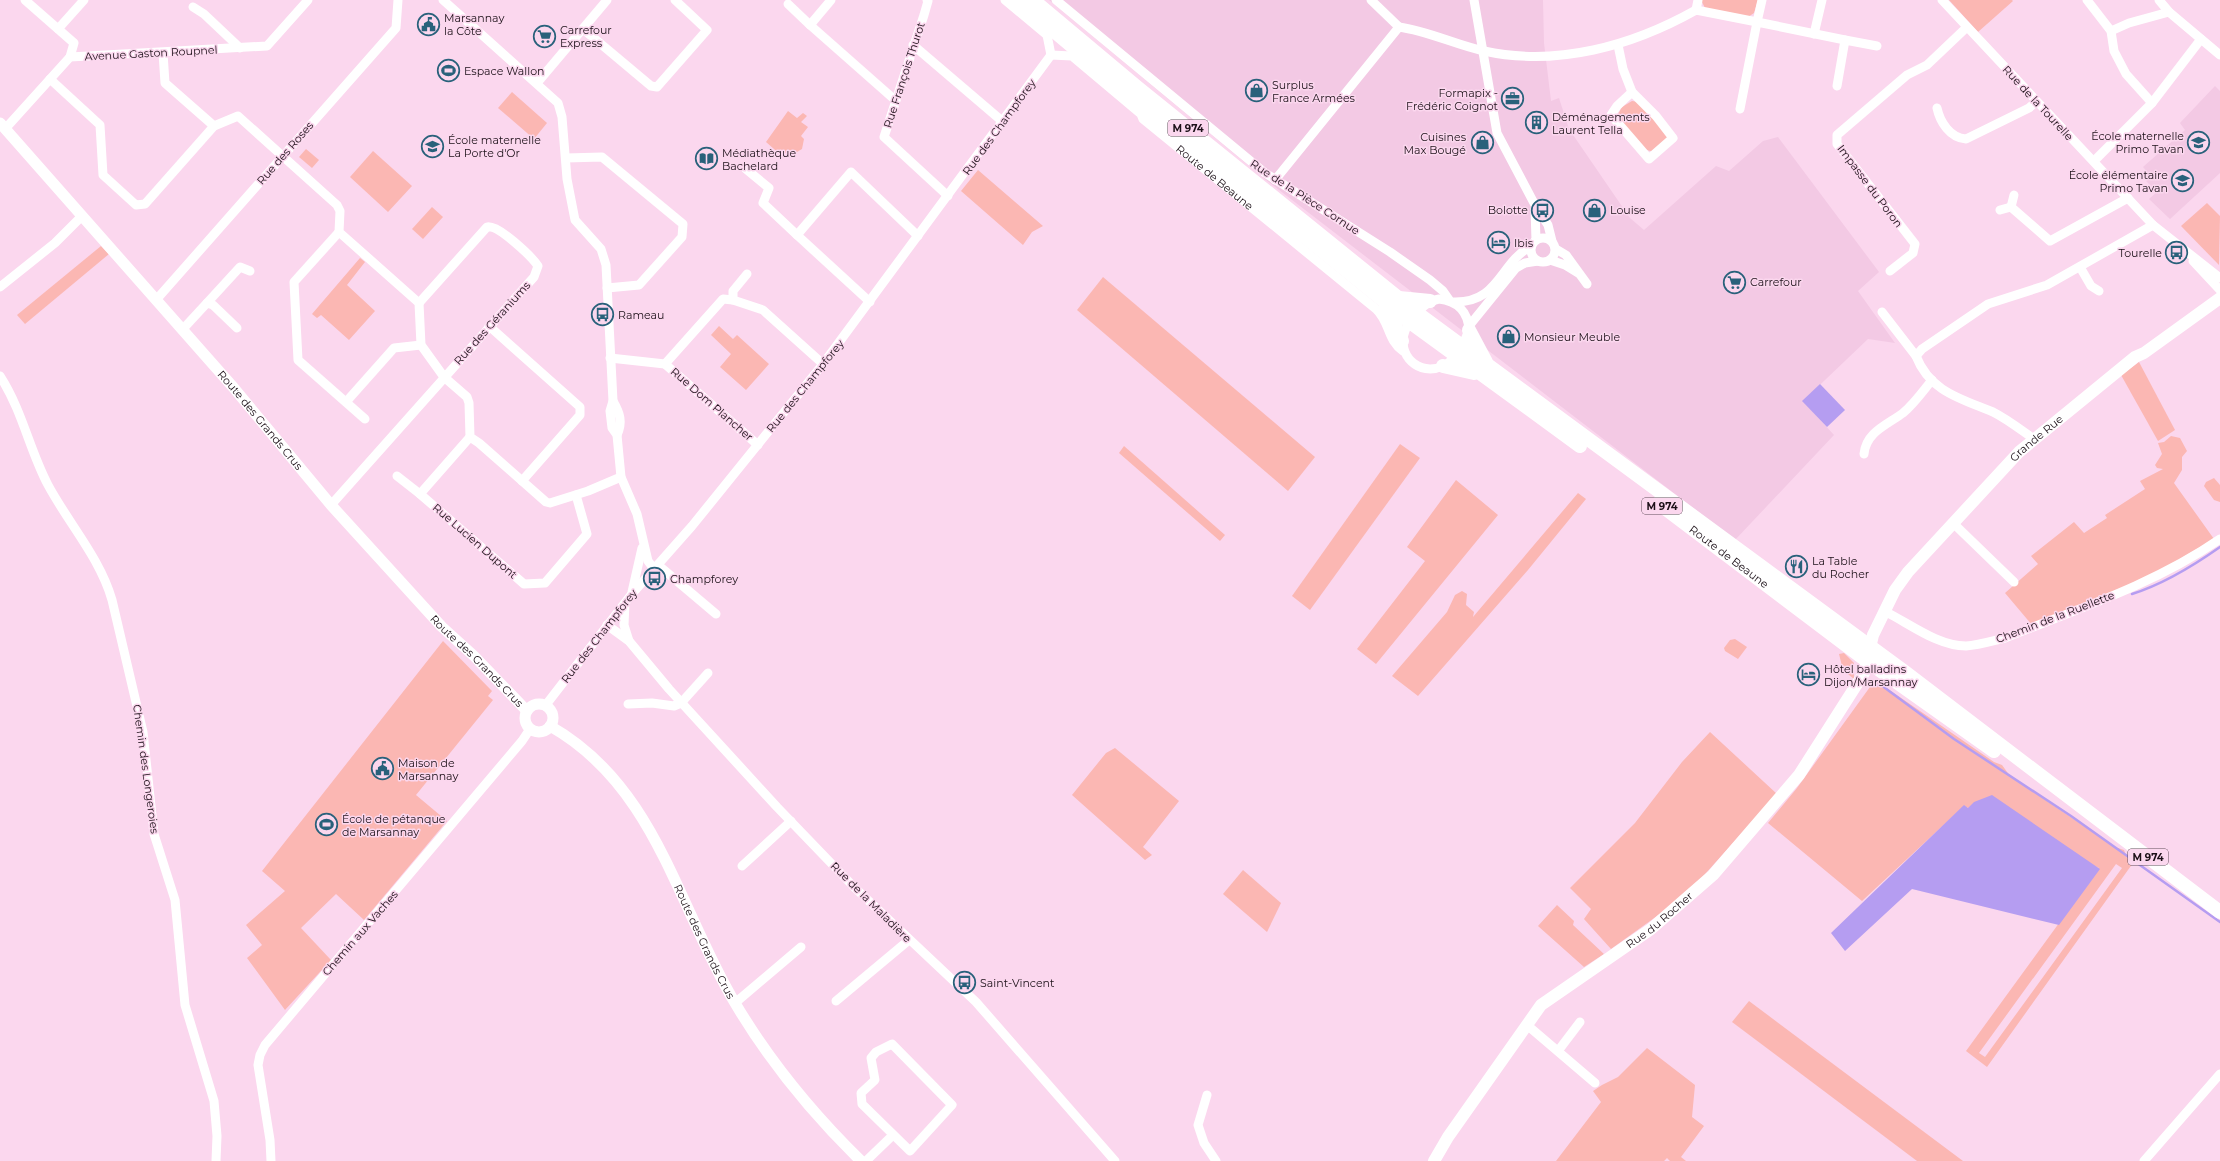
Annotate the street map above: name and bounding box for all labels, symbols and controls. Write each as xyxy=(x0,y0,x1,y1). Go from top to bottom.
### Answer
public building icon: Marsannay la Côte xyxy=(416,11,442,37)
place label: Marsannay la Côte xyxy=(444,11,504,38)
street label: Rue François Thurot xyxy=(880,20,928,130)
supermarket icon: Carrefour Express xyxy=(531,23,557,49)
place label: Carrefour Express xyxy=(560,23,612,50)
street label: Avenue Gaston Roupnel xyxy=(84,43,218,63)
sports icon: Espace Wallon xyxy=(436,58,462,84)
street label: Rue de la Tourelle xyxy=(2000,63,2077,144)
place label: Espace Wallon xyxy=(464,64,545,78)
street label: Rue des Champforey xyxy=(959,76,1039,178)
shop icon: Surplus France Armées xyxy=(1243,78,1269,104)
place label: Surplus France Armées xyxy=(1272,78,1356,105)
place label: Formapix - Frédéric Coignot xyxy=(1406,86,1499,113)
office icon: Formapix - Frédéric Coignot xyxy=(1500,86,1526,112)
building icon: Déménagements Laurent Tella xyxy=(1523,110,1549,136)
place label: Déménagements Laurent Tella xyxy=(1552,110,1650,137)
street label: Rue des Roses xyxy=(254,118,317,188)
road number: M 974 xyxy=(1168,120,1208,136)
place label: École maternelle Primo Tavan xyxy=(2091,129,2184,156)
school or university icon: École maternelle Primo Tavan xyxy=(2186,129,2212,155)
place label: Cuisines Max Bougé xyxy=(1403,130,1467,157)
shop icon: Cuisines Max Bougé xyxy=(1469,130,1495,156)
school or university icon: École maternelle La Porte d'Or xyxy=(419,133,445,159)
place label: École maternelle La Porte d'Or xyxy=(448,133,541,160)
street label: Route de Beaune xyxy=(1173,142,1256,213)
street label: Impasse du Poron xyxy=(1834,142,1906,230)
library icon: Médiathèque Bachelard xyxy=(694,146,720,172)
place label: Médiathèque Bachelard xyxy=(722,146,796,173)
street label: Rue de la Pièce Cornue xyxy=(1248,156,1363,238)
place label: École élémentaire Primo Tavan xyxy=(2069,168,2168,195)
school or university icon: École élémentaire Primo Tavan xyxy=(2170,168,2196,194)
bus stop icon: Bolotte xyxy=(1530,197,1556,223)
shop icon: Louise xyxy=(1581,197,1607,223)
place label: Bolotte xyxy=(1488,203,1528,217)
place label: Louise xyxy=(1610,203,1646,217)
hotel icon: Ibis xyxy=(1486,230,1512,256)
place label: Ibis xyxy=(1514,236,1534,250)
bus stop icon: Tourelle xyxy=(2164,240,2190,266)
place label: Tourelle xyxy=(2119,246,2162,260)
supermarket icon: Carrefour xyxy=(1722,269,1748,295)
place label: Carrefour xyxy=(1750,275,1802,289)
street label: Rue des Géraniums xyxy=(451,278,534,368)
bus stop icon: Rameau xyxy=(590,302,616,328)
place label: Rameau xyxy=(618,308,664,322)
shop icon: Monsieur Meuble xyxy=(1495,324,1521,350)
place label: Monsieur Meuble xyxy=(1524,330,1620,344)
street label: Rue des Champforey xyxy=(763,337,847,435)
street label: Rue Dom Plancher xyxy=(668,364,756,444)
street label: Route des Grands Crus xyxy=(215,367,306,473)
street label: Grande Rue xyxy=(2007,412,2066,465)
road number: M 974 xyxy=(1642,498,1682,514)
street label: Rue Lucien Dupont xyxy=(430,500,521,582)
street label: Route de Beaune xyxy=(1687,522,1772,591)
restaurant icon: La Table du Rocher xyxy=(1783,554,1809,580)
place label: La Table du Rocher xyxy=(1812,554,1869,581)
bus stop icon: Champforey xyxy=(641,566,667,592)
place label: Champforey xyxy=(670,572,738,586)
street label: Rue des Champforey xyxy=(558,586,640,686)
street label: Chemin de la Ruellette xyxy=(1994,588,2117,646)
street label: Route des Grands Crus xyxy=(427,612,527,710)
hotel icon: Hôtel balladins Dijon/Marsannay xyxy=(1795,662,1821,688)
place label: Hôtel balladins Dijon/Marsannay xyxy=(1824,662,1917,689)
street label: Chemin des Longeroies xyxy=(130,704,162,835)
public building icon: Maison de Marsannay xyxy=(369,756,395,782)
place label: Maison de Marsannay xyxy=(398,756,458,783)
sports icon: École de pétanque de Marsannay xyxy=(314,812,340,838)
place label: École de pétanque de Marsannay xyxy=(342,812,446,839)
road number: M 974 xyxy=(2128,849,2168,865)
street label: Rue de la Maladière xyxy=(828,859,915,946)
street label: Route des Grands Crus xyxy=(671,882,738,1002)
street label: Chemin aux Vaches xyxy=(319,887,401,979)
street label: Rue du Rocher xyxy=(1623,889,1696,951)
bus stop icon: Saint-Vincent xyxy=(951,970,977,996)
place label: Saint-Vincent xyxy=(980,976,1055,990)

